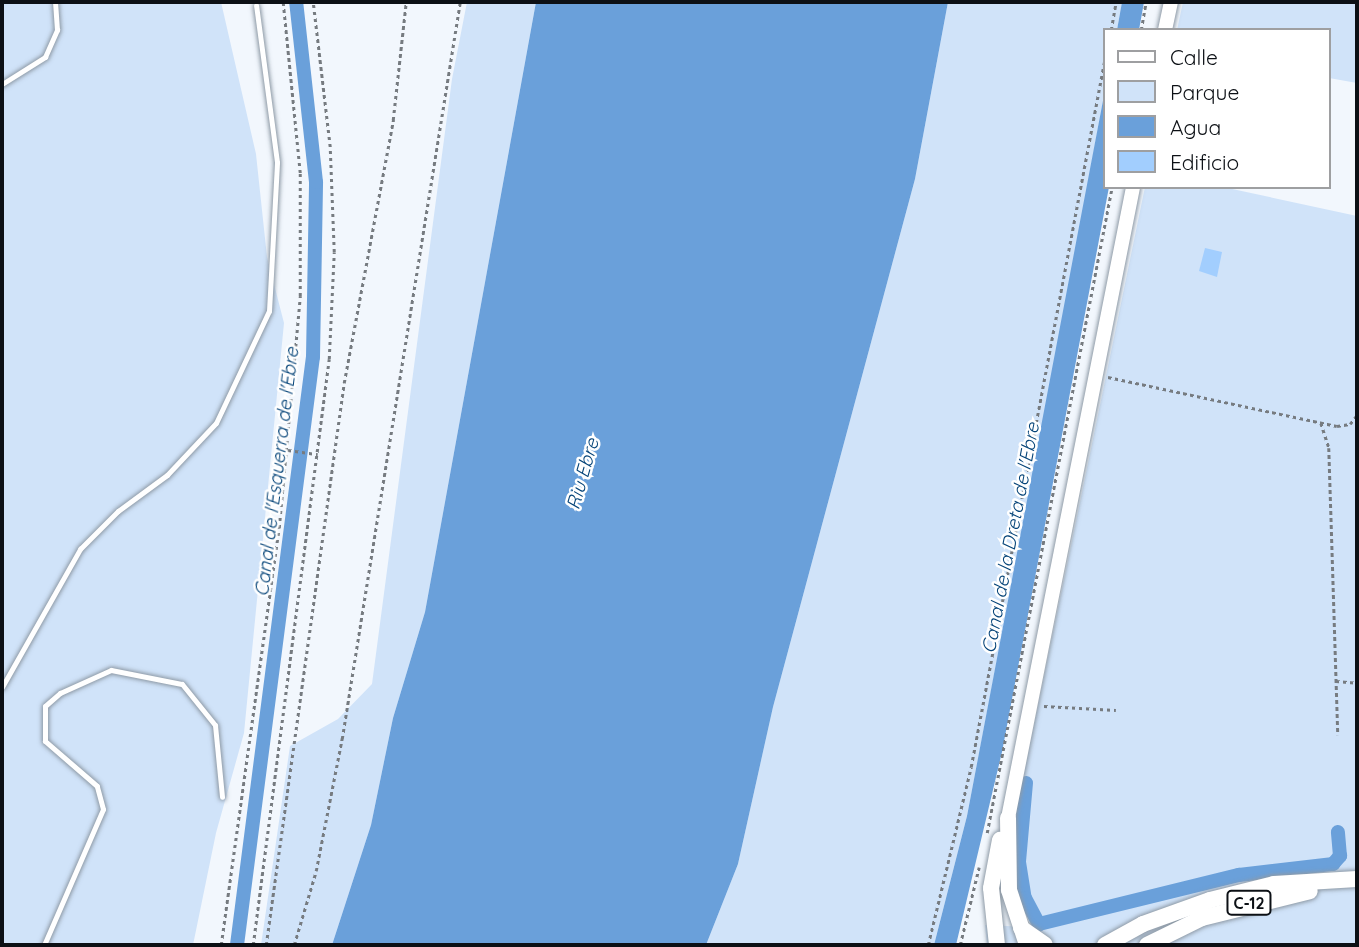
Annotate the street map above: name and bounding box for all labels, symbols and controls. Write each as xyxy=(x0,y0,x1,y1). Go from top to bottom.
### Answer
legend xyxy=(1104,28,1331,189)
text: Calle xyxy=(1170,44,1218,70)
text: Parque xyxy=(1170,79,1239,105)
text: Agua xyxy=(1170,114,1221,140)
text: Edificio xyxy=(1170,149,1239,175)
water label: Canal de l'Esquerra de l'Ebre xyxy=(250,346,304,598)
water label: Canal de la Dreta de l'Ebre xyxy=(977,421,1045,655)
water label: Riu Ebre xyxy=(562,436,604,512)
road number: C-12 xyxy=(1226,890,1272,916)

